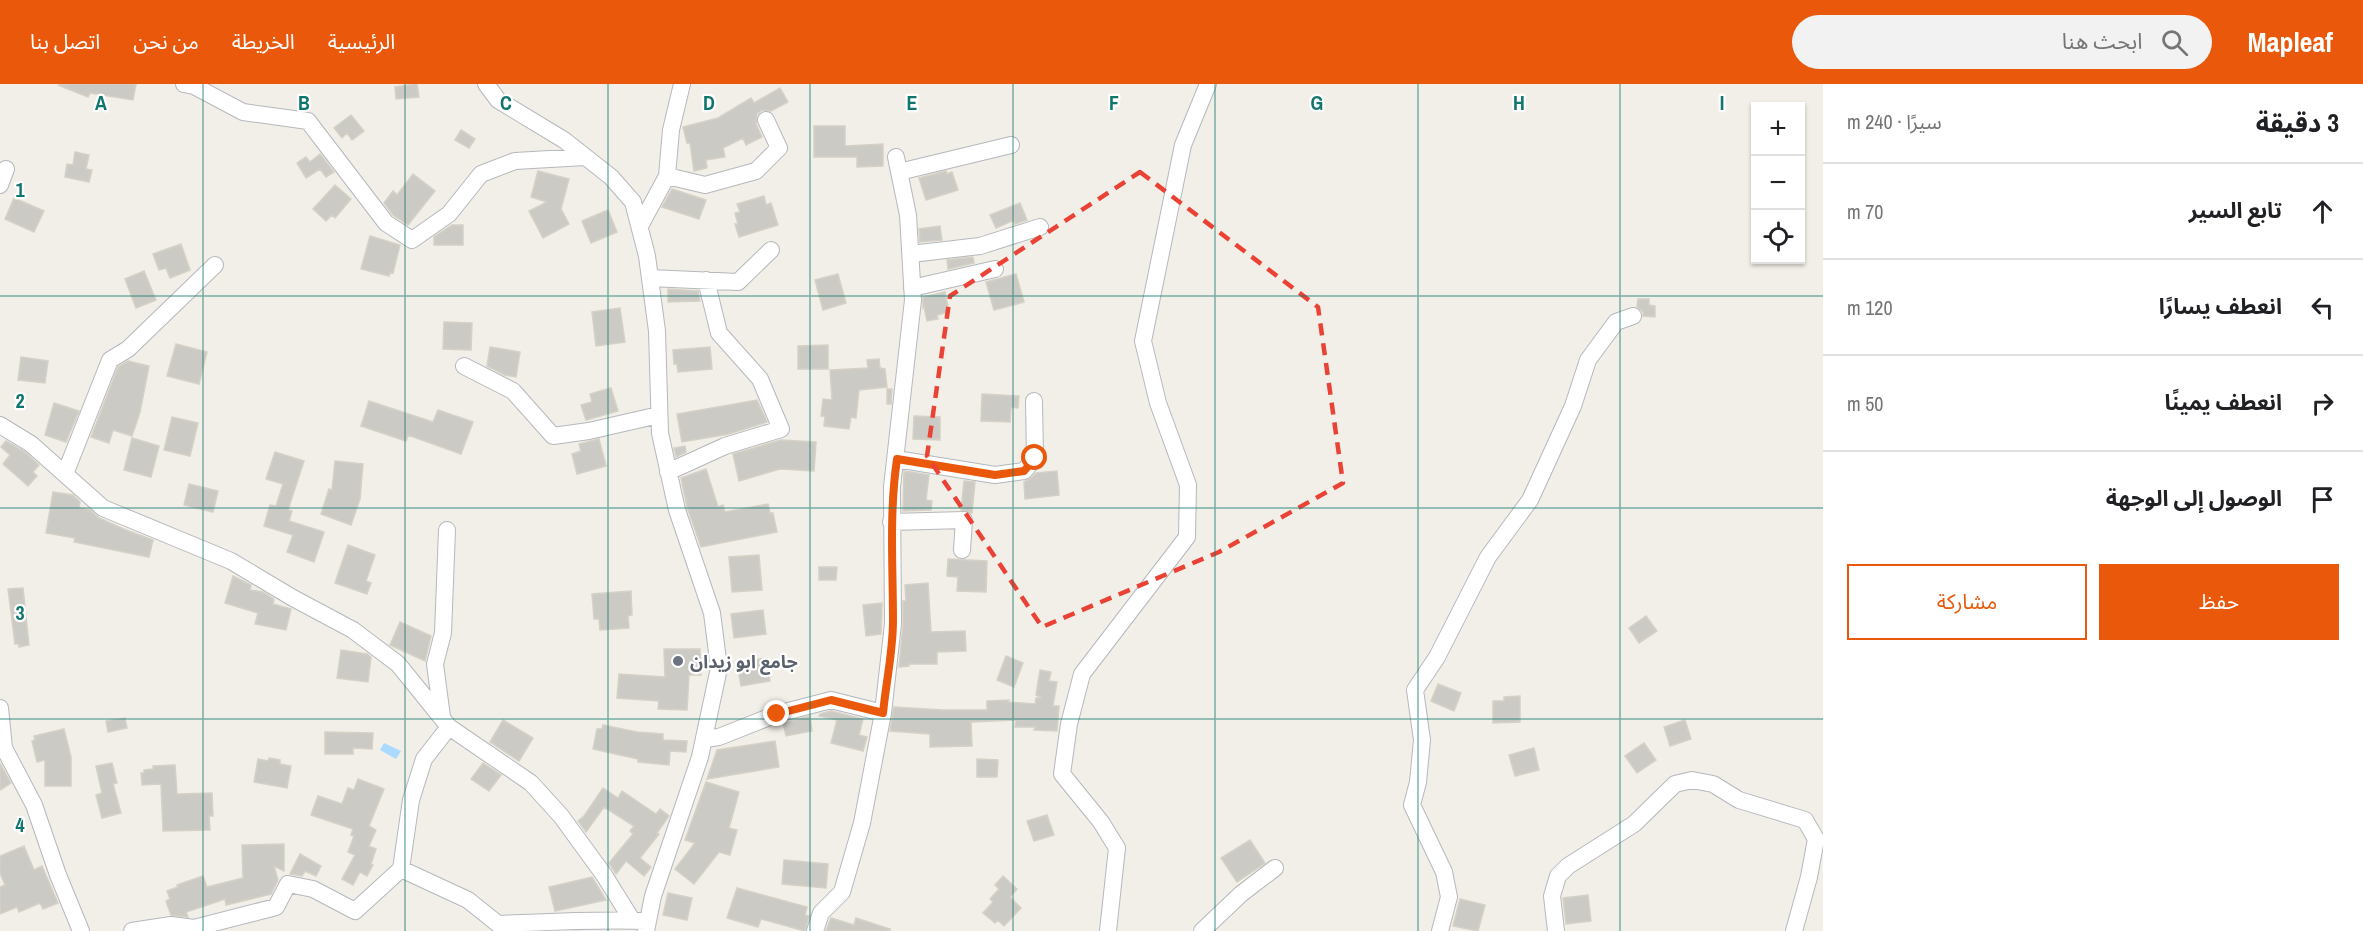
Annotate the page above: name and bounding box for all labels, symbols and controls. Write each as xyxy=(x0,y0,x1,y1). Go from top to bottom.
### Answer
search box xyxy=(1792,15,2212,69)
text: Mapleaf xyxy=(2248,23,2333,61)
text: ابحث هنا xyxy=(2062,26,2143,56)
icon: search xyxy=(2158,26,2191,59)
text: اتصل بنا xyxy=(30,27,100,56)
text: من نحن xyxy=(133,27,199,56)
text: الخريطة xyxy=(232,27,295,56)
text: الرئيسية xyxy=(328,27,395,56)
text: A xyxy=(95,89,107,116)
text: B xyxy=(298,89,310,116)
text: C xyxy=(500,89,512,116)
text: D xyxy=(703,89,715,116)
text: E xyxy=(907,89,918,116)
text: F xyxy=(1109,89,1119,116)
text: G xyxy=(1311,89,1323,116)
text: H xyxy=(1513,89,1525,116)
text: I xyxy=(1720,89,1724,116)
map controls xyxy=(1751,102,1805,264)
button: + xyxy=(1751,102,1805,156)
text: 3 دقيقة xyxy=(2256,105,2339,140)
text: سيرًا · 240 m xyxy=(1847,108,1942,135)
button: − xyxy=(1751,156,1805,210)
text: 1 xyxy=(15,176,25,203)
text: تابع السير xyxy=(2189,195,2282,225)
icon: ahead xyxy=(2306,195,2339,228)
text: 70 m xyxy=(1847,198,1883,225)
button: locate xyxy=(1751,210,1805,264)
text: انعطف يسارًا xyxy=(2159,291,2282,321)
icon: left xyxy=(2306,291,2339,324)
text: 120 m xyxy=(1847,294,1893,321)
text: 2 xyxy=(15,387,25,414)
text: انعطف يمينًا xyxy=(2164,387,2282,417)
icon: right xyxy=(2306,387,2339,420)
text: 50 m xyxy=(1847,390,1883,417)
route start xyxy=(1021,444,1047,470)
text: الوصول إلى الوجهة xyxy=(2106,483,2282,513)
icon: arrive xyxy=(2306,483,2339,516)
button: مشاركة xyxy=(1847,564,2087,640)
button: حفظ xyxy=(2099,564,2339,640)
text: 3 xyxy=(15,599,25,626)
place label: جامع ابو زيدان xyxy=(690,649,798,675)
marker: جامع ابو زيدان xyxy=(671,654,685,668)
route end xyxy=(763,700,789,726)
text: 4 xyxy=(15,811,25,838)

